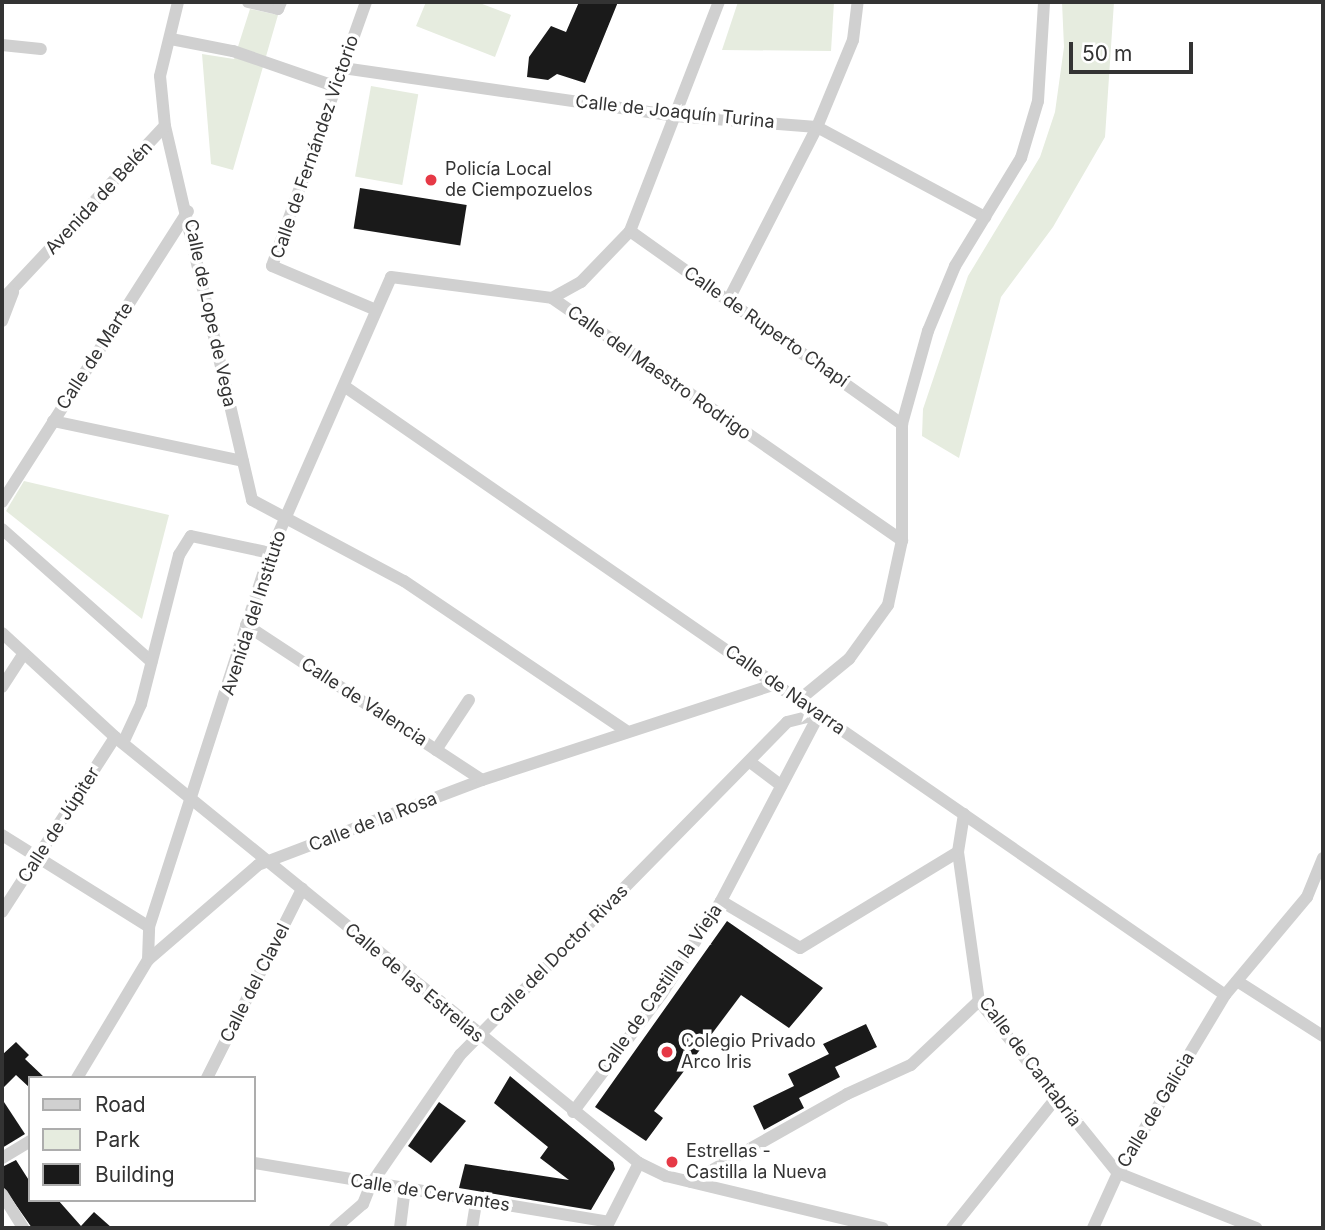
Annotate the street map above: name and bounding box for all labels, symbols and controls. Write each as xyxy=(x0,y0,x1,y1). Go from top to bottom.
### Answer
scale bar xyxy=(1073,28,1197,72)
street label: Calle de Fernández Victorio xyxy=(267,32,363,262)
text: 50 m xyxy=(1082,41,1132,66)
street label: Calle de Joaquín Turina xyxy=(574,91,776,133)
street label: Avenida de Belén xyxy=(41,137,157,259)
place label: Policía Local de Ciempozuelos xyxy=(445,159,593,202)
marker: Policía Local de Ciempozuelos xyxy=(423,172,439,188)
street label: Calle de Lope de Vega xyxy=(180,217,240,409)
street label: Calle de Ruperto Chapí xyxy=(680,262,852,392)
street label: Calle de Marte xyxy=(52,298,138,414)
street label: Calle del Maestro Rodrigo xyxy=(563,301,755,445)
street label: Avenida del Instituto xyxy=(217,528,291,698)
street label: Calle de Navarra xyxy=(721,641,849,739)
street label: Calle de Valencia xyxy=(297,653,431,751)
street label: Calle de Júpiter xyxy=(14,763,104,887)
street label: Calle de la Rosa xyxy=(306,788,440,856)
street label: Calle del Doctor Rivas xyxy=(485,880,633,1028)
street label: Calle de Castilla la Vieja xyxy=(593,900,727,1078)
street label: Calle de las Estrellas xyxy=(340,919,488,1047)
street label: Calle del Clavel xyxy=(216,920,294,1046)
street label: Calle de Cantabria xyxy=(974,993,1086,1131)
place label: Colegio Privado Arco Iris xyxy=(681,1031,816,1074)
marker: Colegio Privado Arco Iris xyxy=(659,1044,675,1060)
street label: Calle de Galicia xyxy=(1113,1048,1199,1172)
legend xyxy=(28,1076,256,1202)
text: Road xyxy=(95,1092,146,1117)
text: Park xyxy=(95,1127,140,1152)
place label: Estrellas - Castilla la Nueva xyxy=(686,1141,827,1184)
marker: Estrellas - Castilla la Nueva xyxy=(664,1154,680,1170)
text: Building xyxy=(95,1162,175,1187)
street label: Calle de Cervantes xyxy=(349,1170,511,1216)

